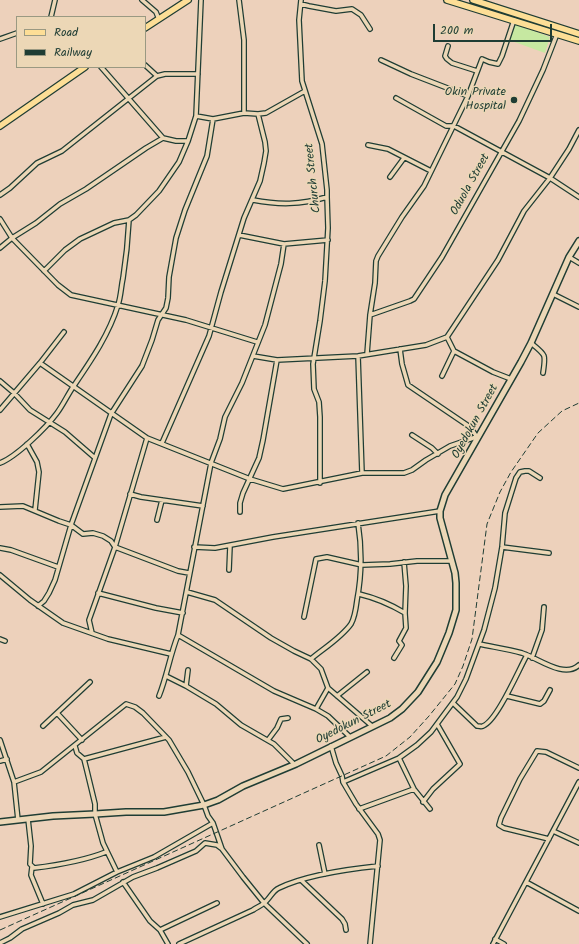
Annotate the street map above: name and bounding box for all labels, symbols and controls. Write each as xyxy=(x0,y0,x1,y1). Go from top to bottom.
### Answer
legend xyxy=(16,16,146,68)
scale bar xyxy=(435,16,554,42)
text: 200 m xyxy=(440,21,473,40)
text: Road xyxy=(54,23,78,42)
text: Railway xyxy=(54,43,92,62)
place label: Okin Private Hospital xyxy=(445,86,506,114)
marker: Okin Private Hospital xyxy=(509,95,519,105)
street label: Church Street xyxy=(303,142,325,214)
street label: Oduola Street xyxy=(448,152,494,218)
street label: Oyedokun Street xyxy=(450,382,502,462)
street label: Oyedokun Street xyxy=(314,698,394,748)

